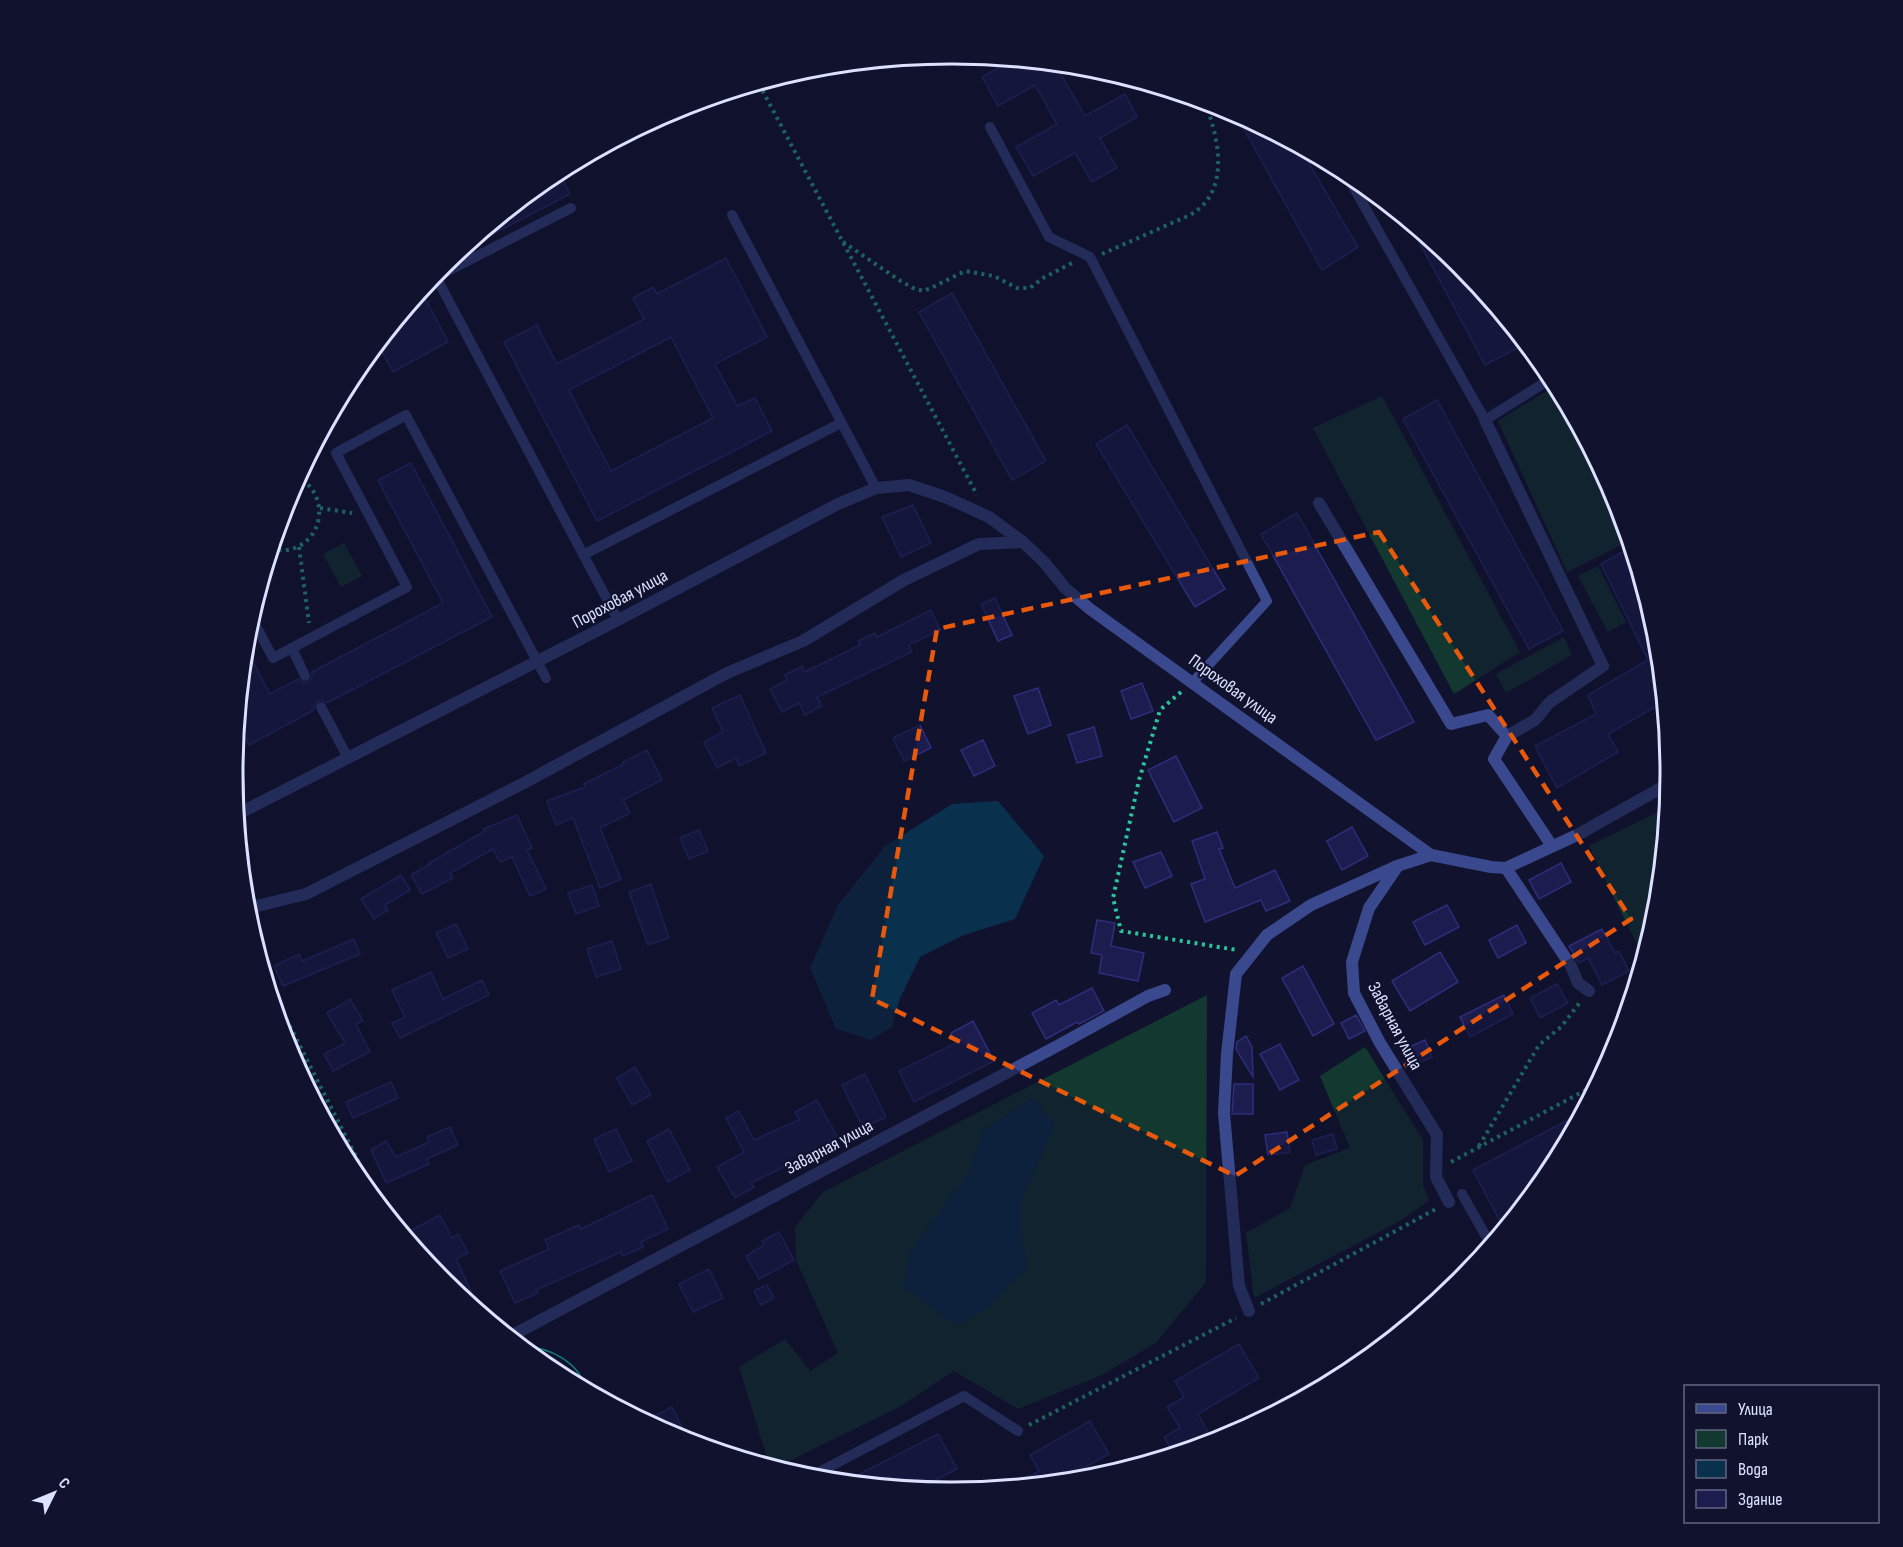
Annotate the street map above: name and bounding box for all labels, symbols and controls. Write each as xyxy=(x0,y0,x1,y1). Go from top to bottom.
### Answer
street label: Пороховая улица xyxy=(569,565,671,633)
street label: Пороховая улица xyxy=(1184,650,1282,728)
street label: Заварная улица xyxy=(1363,979,1427,1073)
street label: Заварная улица xyxy=(782,1115,876,1179)
legend xyxy=(1684,1385,1879,1523)
text: Улица xyxy=(1738,1399,1773,1420)
text: Парк xyxy=(1738,1429,1769,1450)
text: Вода xyxy=(1738,1459,1768,1480)
north arrow xyxy=(24,1463,84,1523)
text: С xyxy=(54,1474,74,1493)
text: Здание xyxy=(1738,1489,1783,1510)

